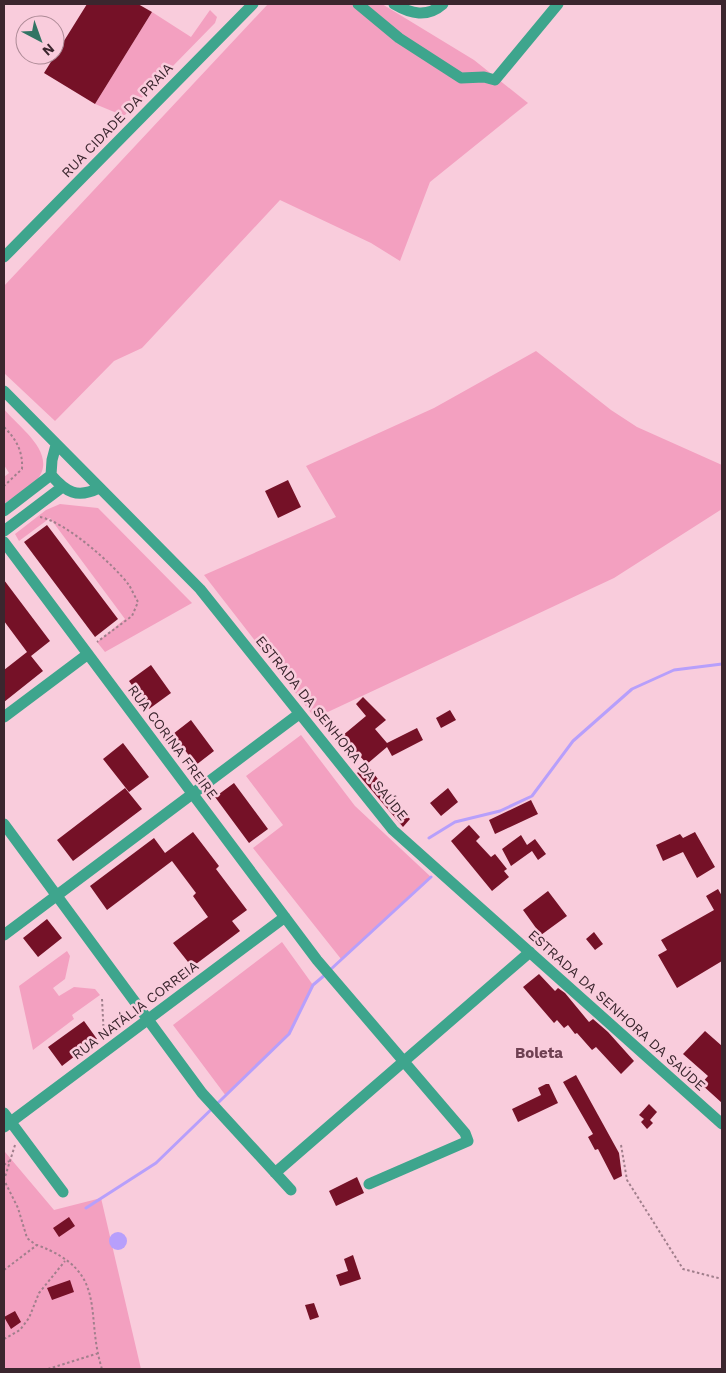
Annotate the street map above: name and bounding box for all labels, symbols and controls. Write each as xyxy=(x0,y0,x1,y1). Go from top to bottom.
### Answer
north arrow xyxy=(15,15,65,65)
text: N xyxy=(39,40,58,59)
street label: RUA CIDADE DA PRAIA xyxy=(58,60,176,180)
street label: ESTRADA DA SENHORA DA SAÚDE xyxy=(253,633,411,823)
street label: RUA CORINA FREIRE xyxy=(125,682,221,802)
street label: ESTRADA DA SENHORA DA SAÚDE xyxy=(525,926,709,1094)
street label: RUA NATÁLIA CORREIA xyxy=(69,957,201,1063)
district label: Boleta xyxy=(515,1044,563,1062)

